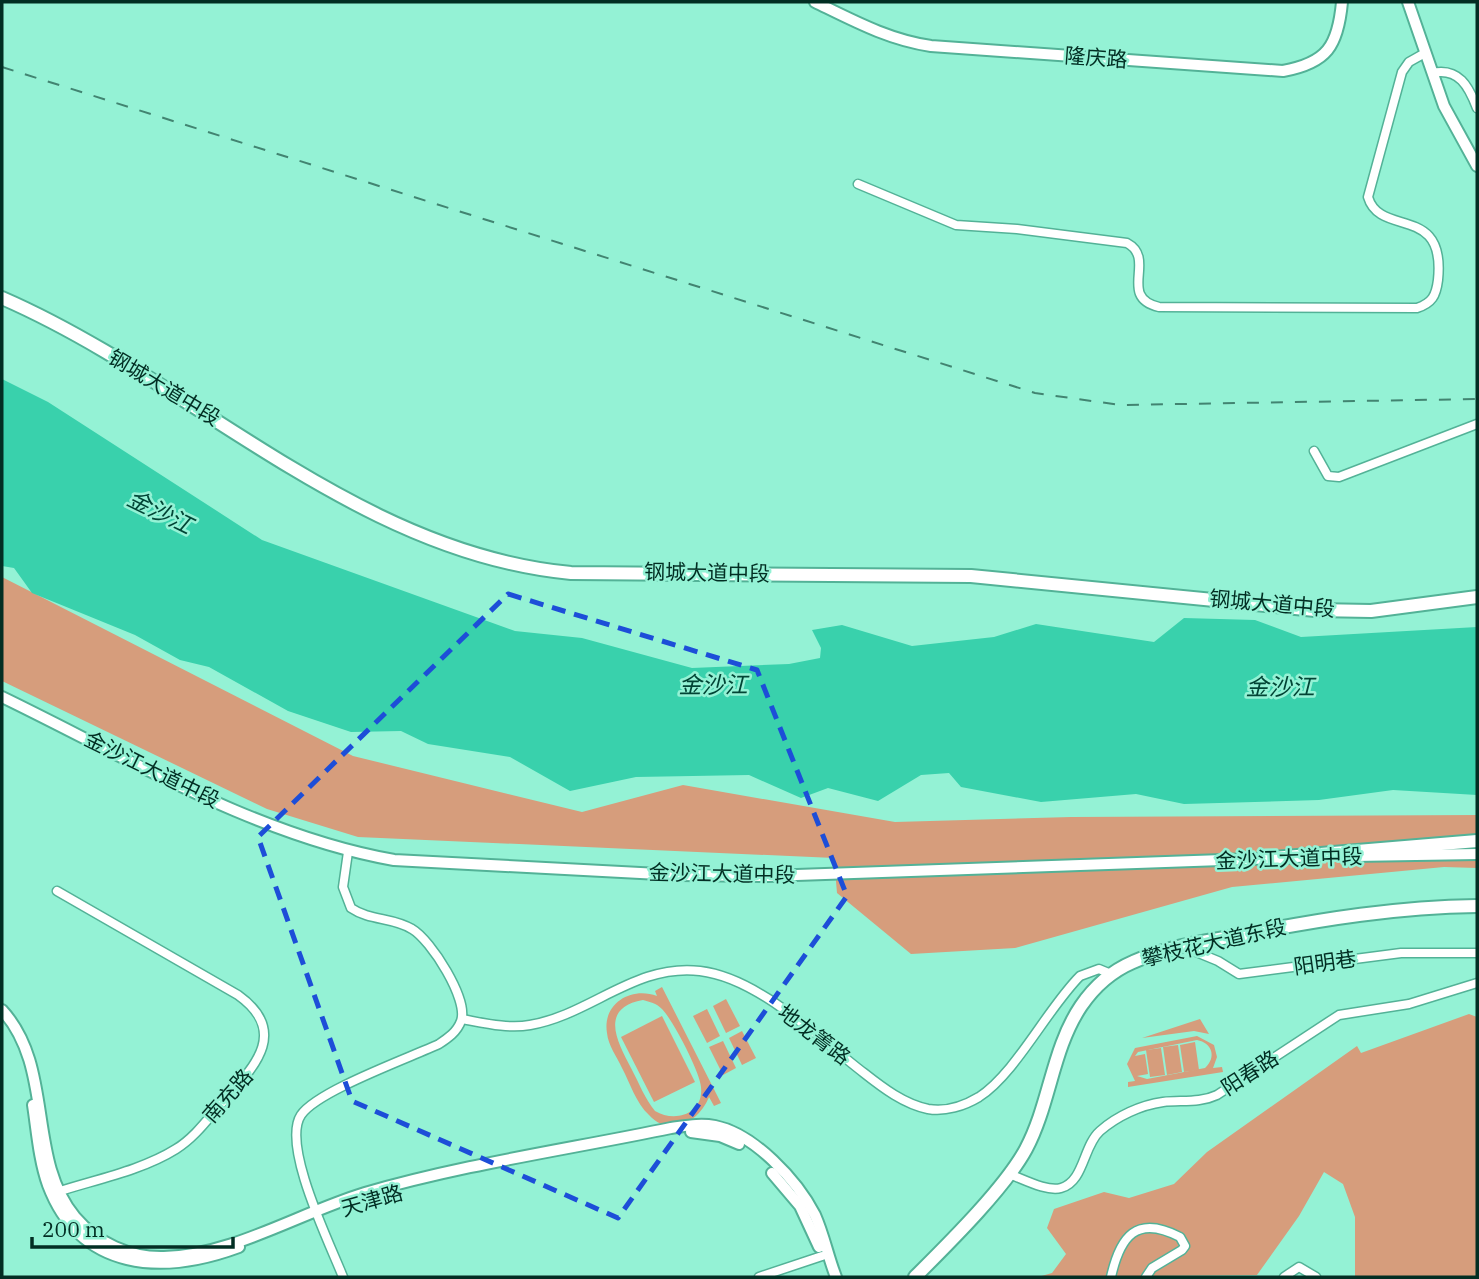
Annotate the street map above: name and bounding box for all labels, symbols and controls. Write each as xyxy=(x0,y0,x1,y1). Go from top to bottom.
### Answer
street label: 隆庆路 xyxy=(1064,41,1128,73)
street label: 钢城大道中段 xyxy=(103,343,226,432)
water label: 金沙江 xyxy=(123,482,201,541)
street label: 钢城大道中段 xyxy=(644,557,770,587)
street label: 钢城大道中段 xyxy=(1208,584,1336,622)
water label: 金沙江 xyxy=(679,669,751,699)
water label: 金沙江 xyxy=(1246,671,1318,701)
street label: 金沙江大道中段 xyxy=(80,724,225,814)
street label: 金沙江大道中段 xyxy=(1215,841,1363,875)
street label: 金沙江大道中段 xyxy=(648,858,796,888)
street label: 攀枝花大道东段 xyxy=(1139,912,1289,972)
street label: 阳明巷 xyxy=(1292,944,1358,980)
street label: 地龙箐路 xyxy=(773,998,857,1071)
street label: 阳春路 xyxy=(1215,1043,1283,1101)
street label: 南充路 xyxy=(196,1062,258,1128)
street label: 天津路 xyxy=(338,1178,406,1222)
scale bar xyxy=(32,1206,233,1250)
text: 200 m xyxy=(42,1215,105,1243)

